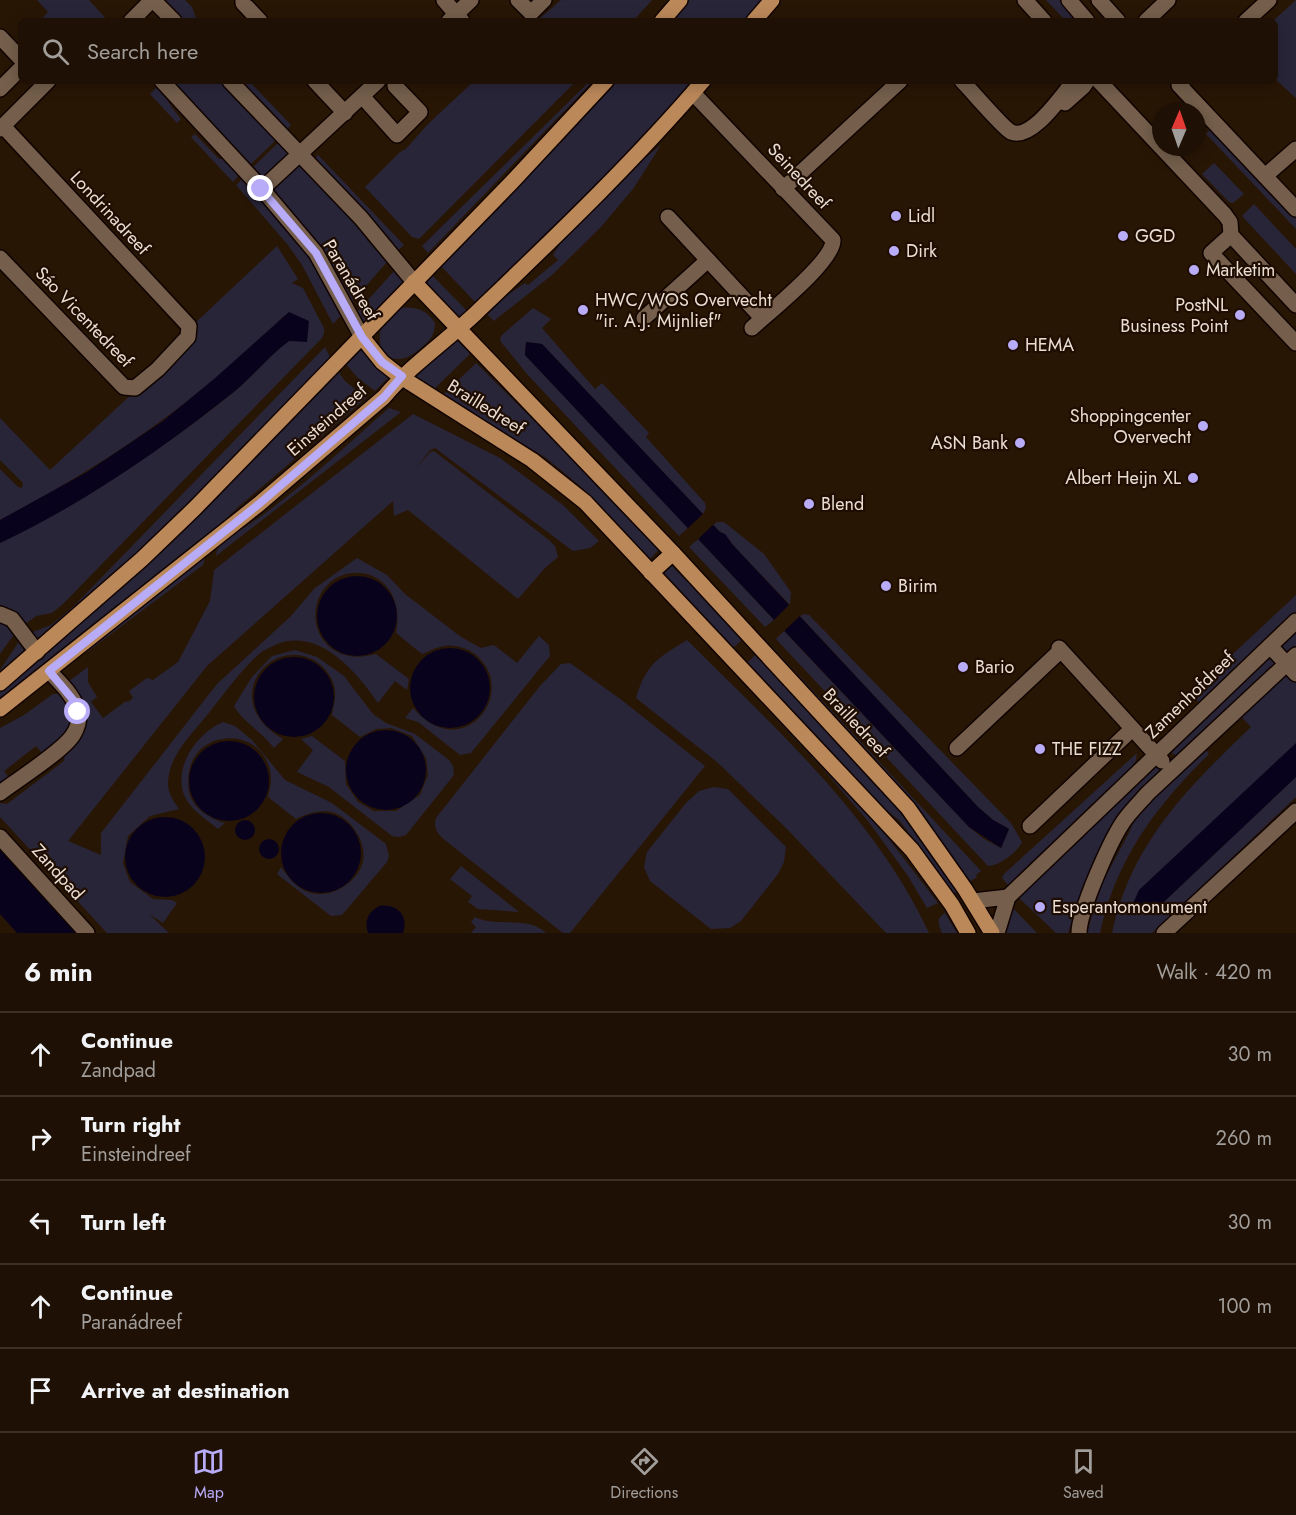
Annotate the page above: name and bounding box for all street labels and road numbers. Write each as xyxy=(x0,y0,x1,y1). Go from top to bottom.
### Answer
street label: Seinedreef xyxy=(761,137,837,216)
street label: Londrinadreef xyxy=(64,165,156,261)
street label: Paranádreef xyxy=(316,234,386,326)
street label: Sáo Vicentedreef xyxy=(29,261,139,374)
street label: Brailledreef xyxy=(442,373,530,442)
street label: Einsteindreef xyxy=(281,377,373,462)
street label: Zamenhofdreef xyxy=(1139,645,1241,744)
street label: Brailledreef xyxy=(817,682,896,764)
street label: Zandpad xyxy=(26,838,90,906)

